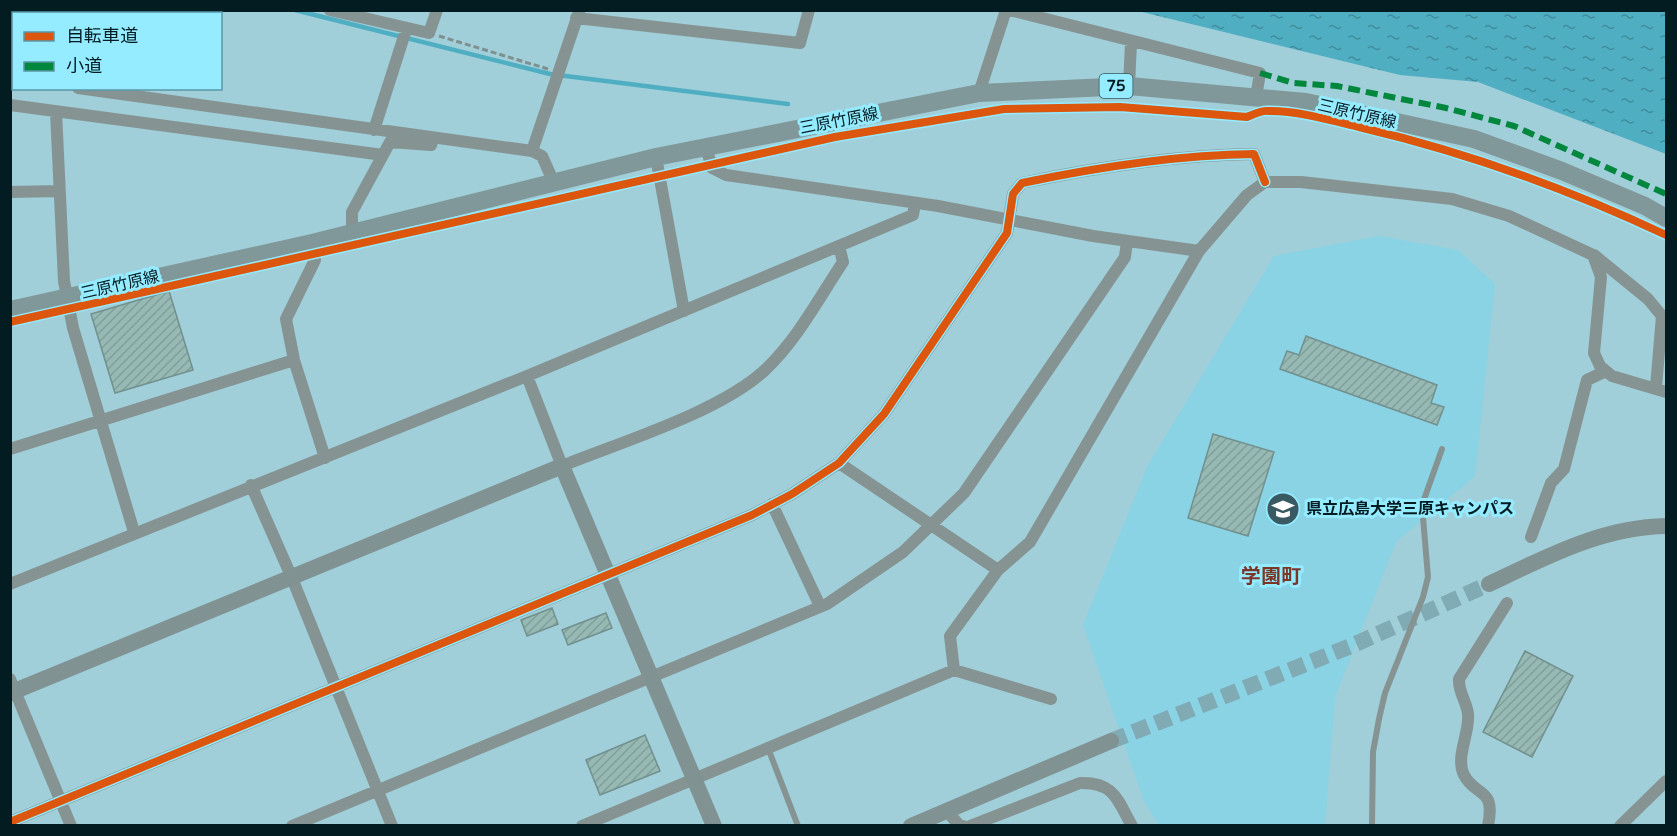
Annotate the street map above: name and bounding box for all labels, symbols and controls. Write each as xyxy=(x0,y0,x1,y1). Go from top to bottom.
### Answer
legend xyxy=(12,12,222,90)
text: 自転車道 xyxy=(66,25,138,47)
text: 小道 xyxy=(66,55,102,77)
road number: 75 xyxy=(1100,74,1132,98)
street label: 三原竹原線 xyxy=(1316,95,1398,133)
street label: 三原竹原線 xyxy=(798,104,880,138)
street label: 三原竹原線 xyxy=(79,266,161,304)
school or university icon: 県立広島大学三原キャンパス xyxy=(1265,491,1301,527)
place label: 県立広島大学三原キャンパス xyxy=(1306,499,1514,519)
district label: 学園町 xyxy=(1241,565,1301,589)

